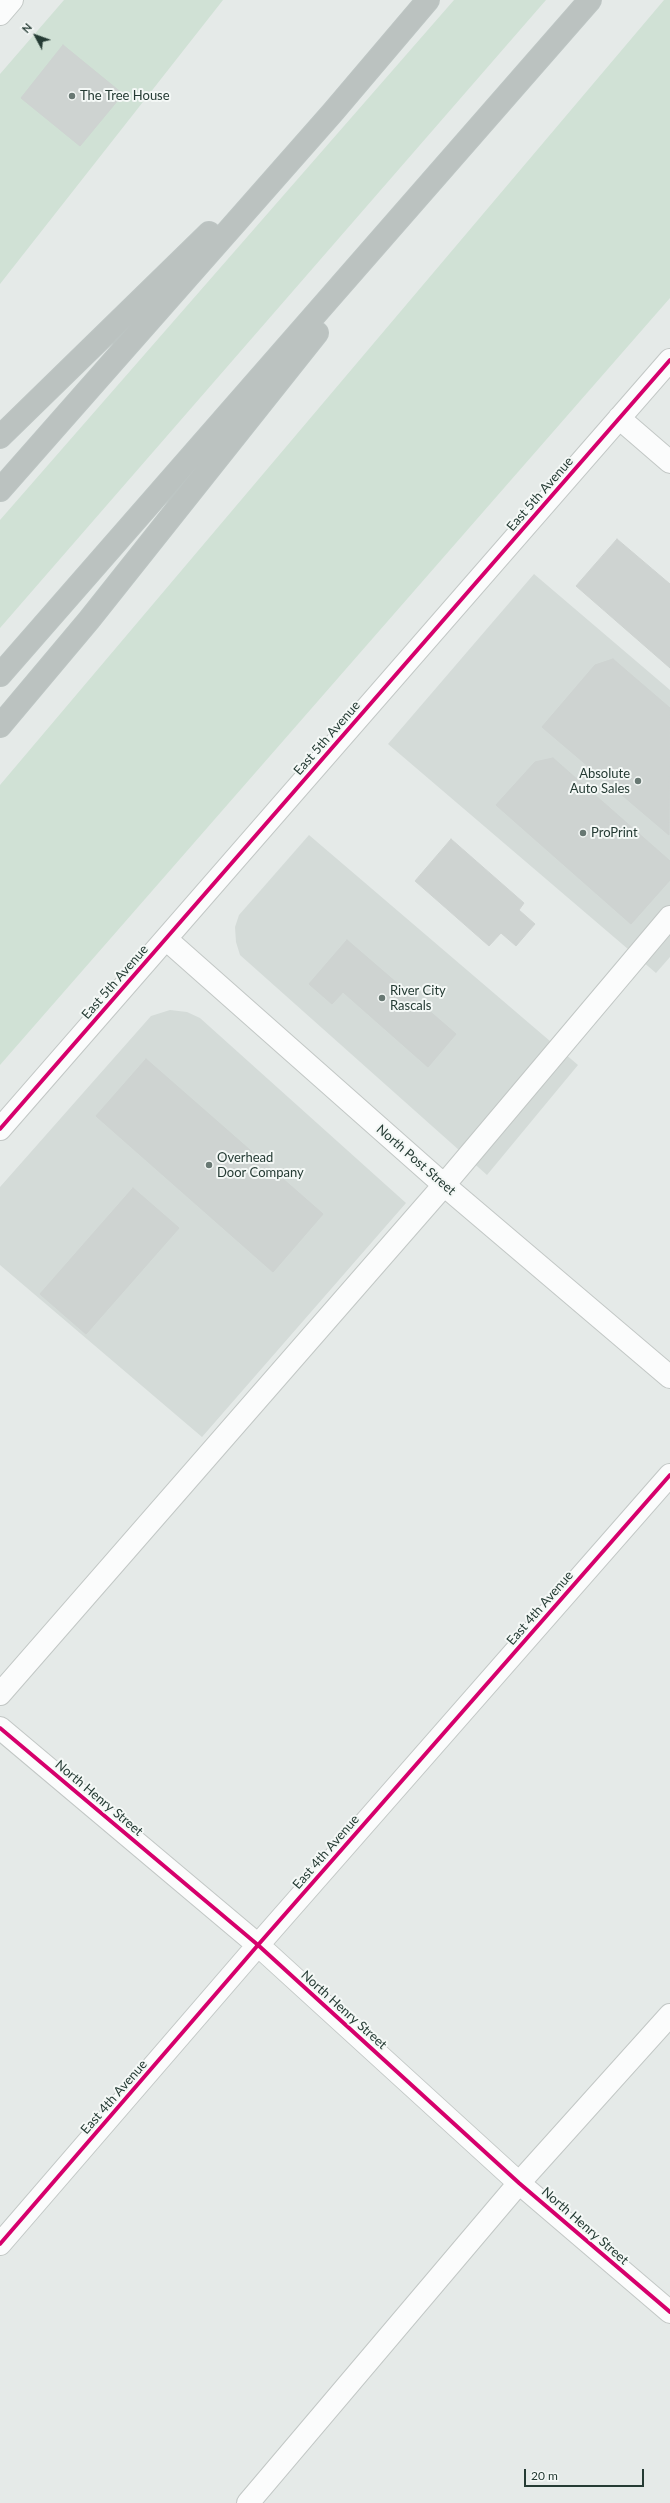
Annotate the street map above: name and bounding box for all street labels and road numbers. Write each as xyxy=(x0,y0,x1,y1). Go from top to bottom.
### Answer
street label: East 5th Avenue xyxy=(503,454,577,534)
street label: East 5th Avenue xyxy=(290,698,364,778)
street label: East 5th Avenue xyxy=(78,942,152,1022)
street label: North Post Street xyxy=(373,1121,459,1199)
street label: East 4th Avenue xyxy=(503,1568,577,1648)
street label: North Henry Street xyxy=(52,1757,146,1839)
street label: East 4th Avenue xyxy=(289,1812,363,1892)
street label: North Henry Street xyxy=(298,1967,390,2053)
street label: East 4th Avenue xyxy=(77,2057,151,2137)
street label: North Henry Street xyxy=(538,2184,632,2268)

